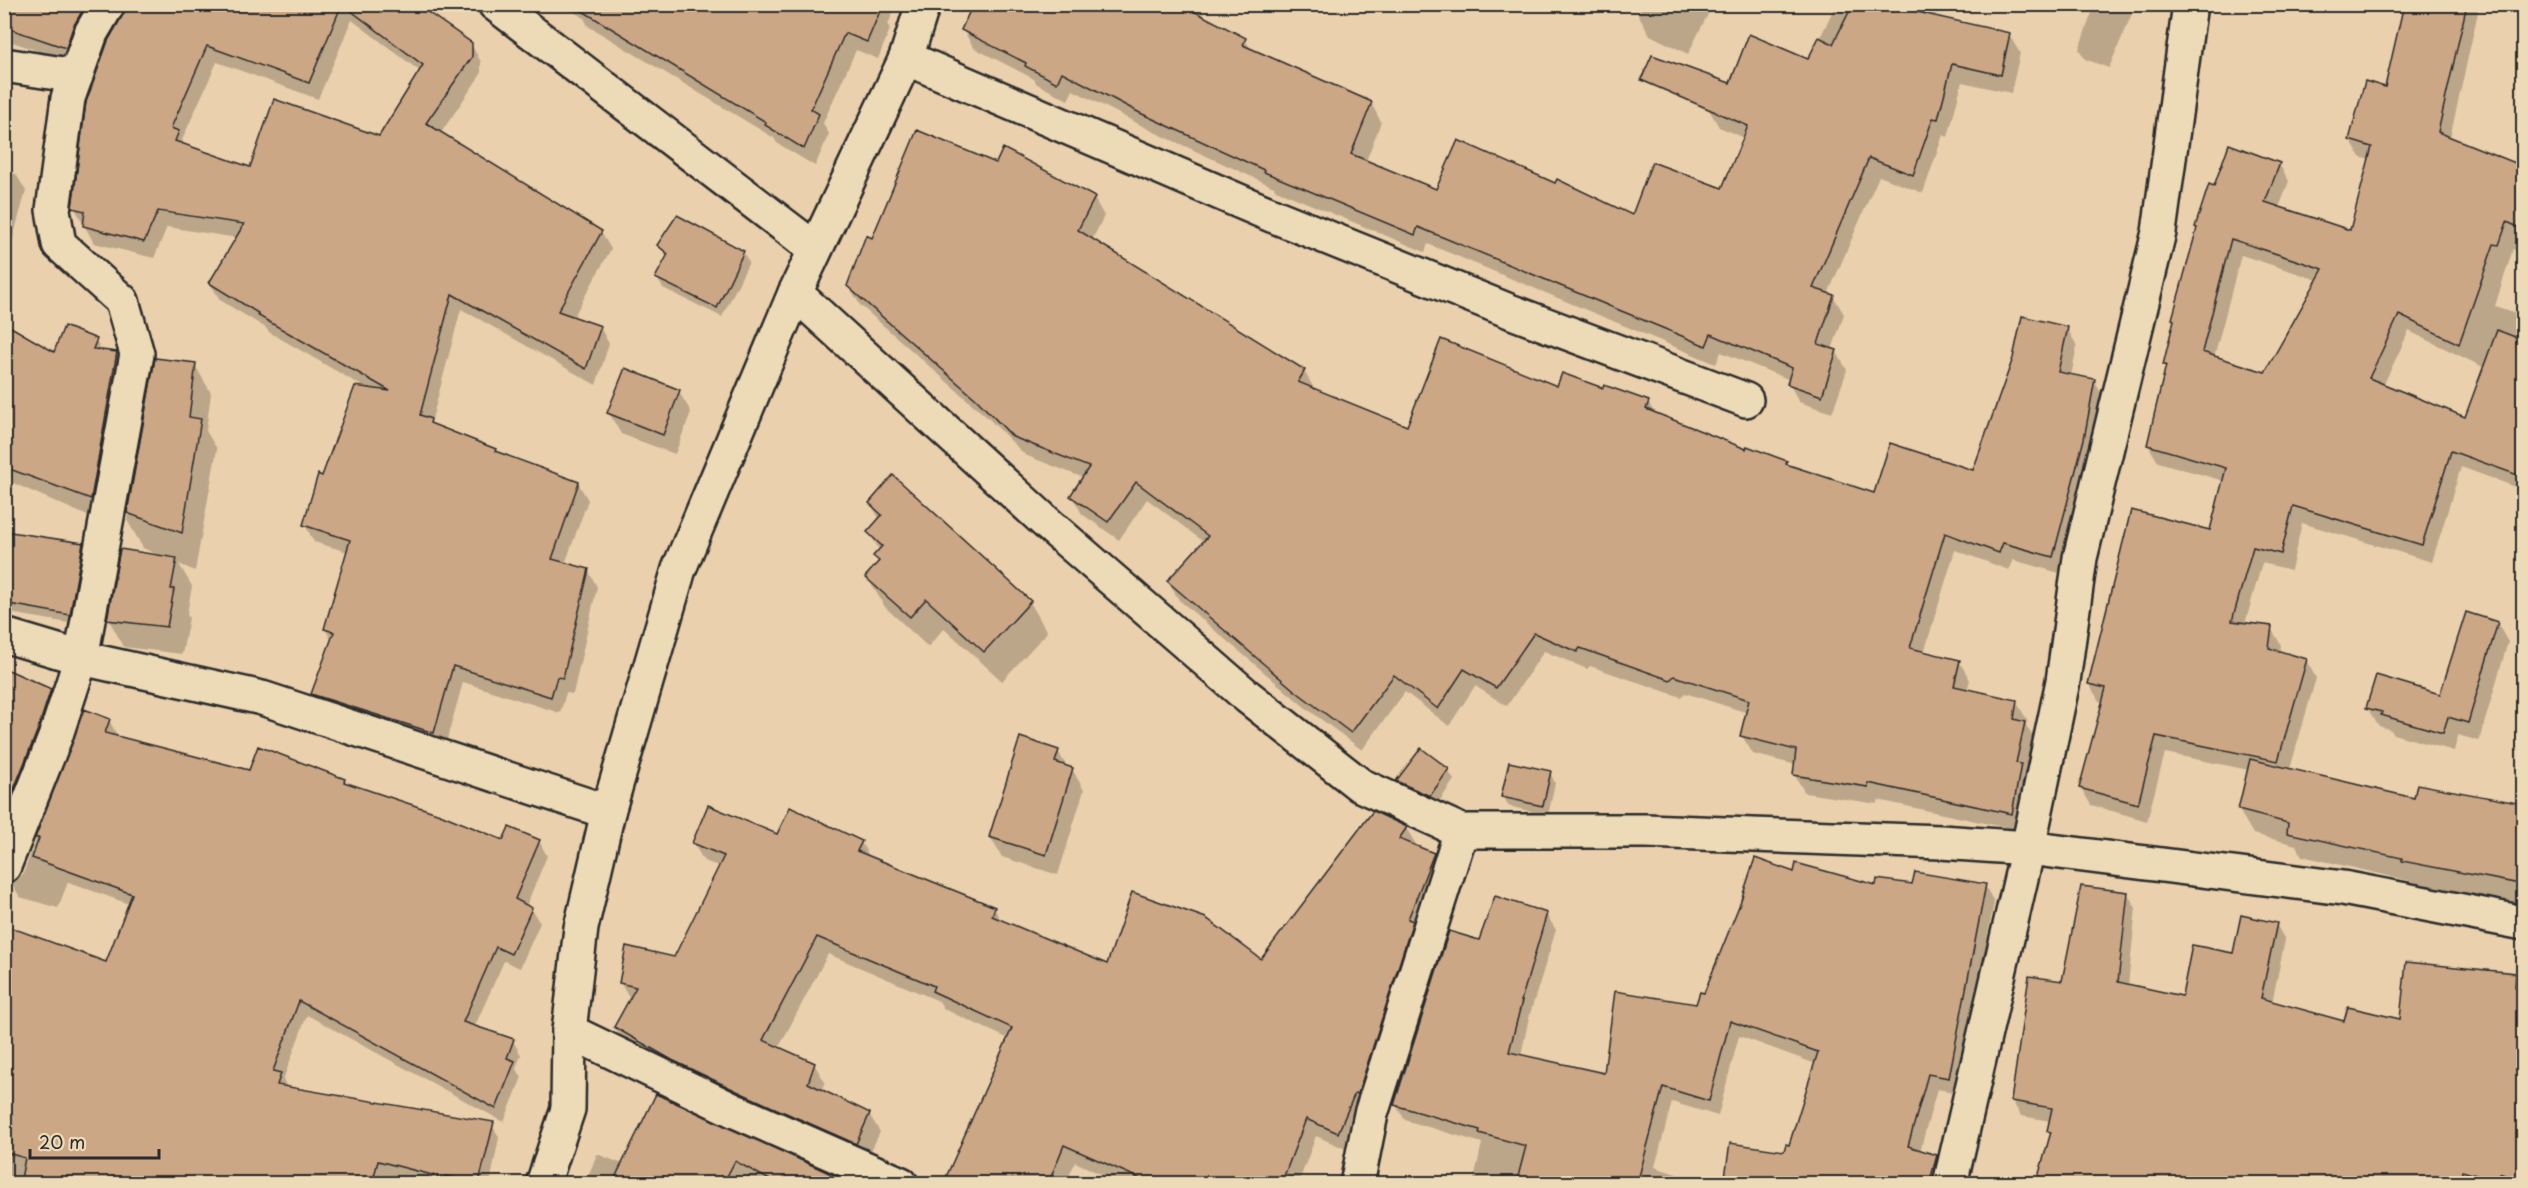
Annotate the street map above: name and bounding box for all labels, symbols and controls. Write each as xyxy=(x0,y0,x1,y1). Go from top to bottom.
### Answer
scale bar xyxy=(30,1122,159,1160)
text: 20 m xyxy=(39,1128,85,1155)

